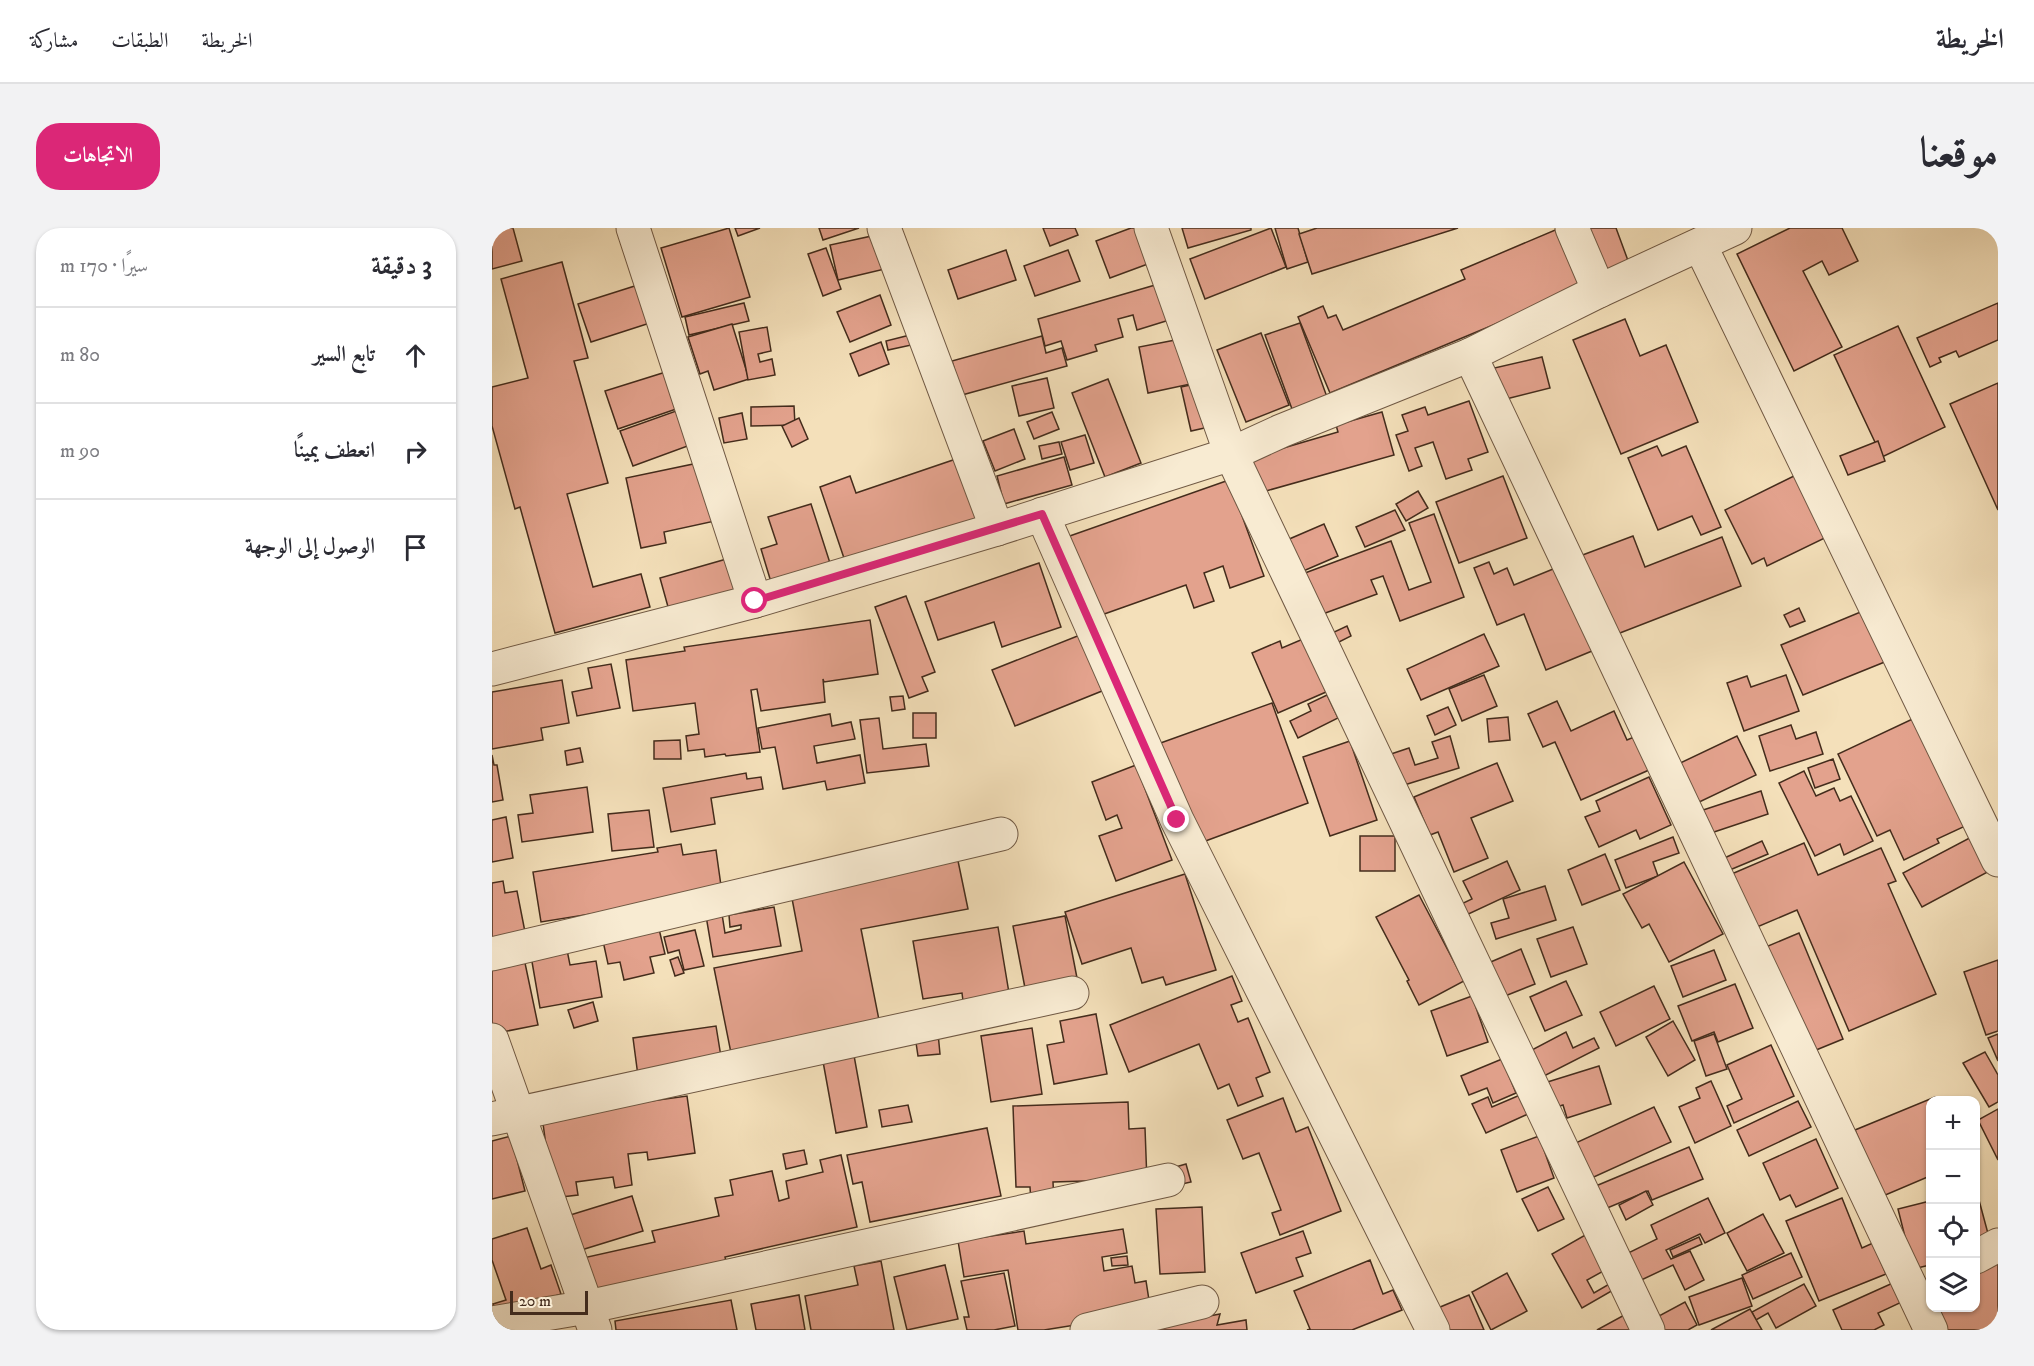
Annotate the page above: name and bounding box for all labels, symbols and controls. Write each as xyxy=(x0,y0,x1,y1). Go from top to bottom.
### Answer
text: الخريطة xyxy=(1936,22,2004,57)
text: مشاركة xyxy=(30,28,78,54)
text: الطبقات xyxy=(111,28,168,54)
text: الخريطة xyxy=(201,28,253,54)
button: الاتجاهات xyxy=(36,123,160,190)
text: موقعنا xyxy=(1920,128,1998,180)
text: 3 دقيقة xyxy=(371,250,432,283)
text: سيرًا · 170 m xyxy=(60,254,148,279)
icon: ahead xyxy=(399,339,432,372)
text: تابع السير xyxy=(313,341,375,368)
text: 80 m xyxy=(60,343,100,368)
icon: right xyxy=(399,435,432,468)
text: انعطف يمينًا xyxy=(294,437,375,464)
text: 90 m xyxy=(60,439,100,464)
icon: arrive xyxy=(399,531,432,564)
text: الوصول إلى الوجهة xyxy=(245,533,375,560)
route start xyxy=(741,587,767,613)
route end xyxy=(1163,806,1189,832)
map controls xyxy=(1926,1096,1980,1312)
button: + xyxy=(1926,1096,1980,1150)
button: − xyxy=(1926,1150,1980,1204)
button: locate xyxy=(1926,1204,1980,1258)
button: layers xyxy=(1926,1258,1980,1312)
scale bar xyxy=(510,1288,588,1316)
text: 20 m xyxy=(519,1291,551,1311)

